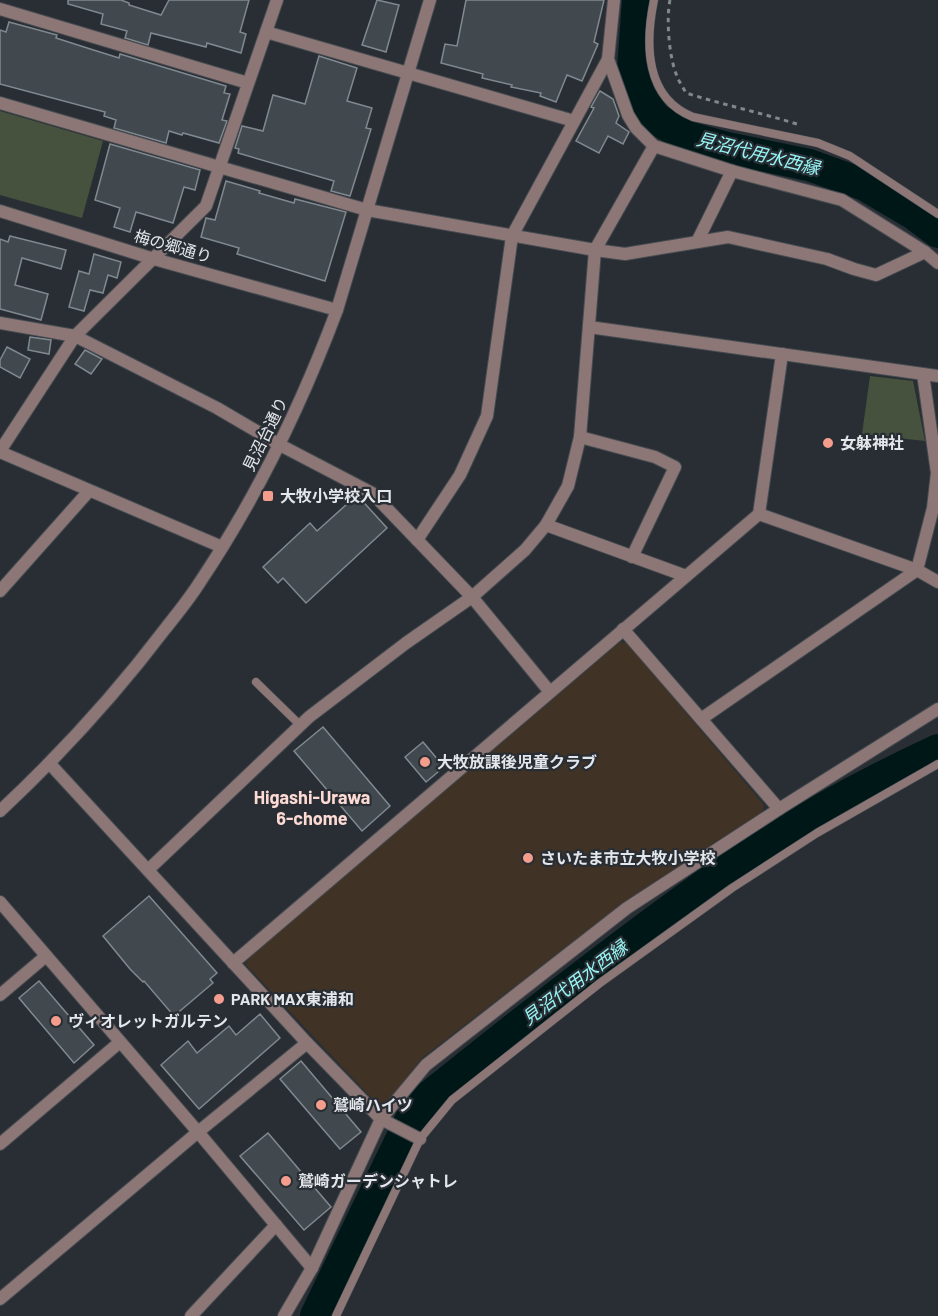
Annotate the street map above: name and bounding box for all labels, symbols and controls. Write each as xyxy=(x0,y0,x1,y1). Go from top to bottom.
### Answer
water label: 見沼代用水西縁 xyxy=(694,127,824,179)
street label: 梅の郷通り xyxy=(132,225,214,266)
street label: 見沼台通り xyxy=(238,394,291,474)
place label: 女躰神社 xyxy=(840,433,904,452)
marker: 女躰神社 xyxy=(821,436,835,450)
place label: 大牧小学校入口 xyxy=(280,486,392,505)
marker: 大牧小学校入口 xyxy=(261,489,275,503)
place label: 大牧放課後児童クラブ xyxy=(437,752,597,771)
marker: 大牧放課後児童クラブ xyxy=(418,755,432,769)
district label: Higashi-Urawa 6-chome xyxy=(254,786,370,829)
place label: さいたま市立大牧小学校 xyxy=(540,848,716,867)
marker: さいたま市立大牧小学校 xyxy=(521,851,535,865)
water label: 見沼代用水西縁 xyxy=(517,934,633,1029)
place label: PARK MAX東浦和 xyxy=(231,989,354,1008)
marker: PARK MAX東浦和 xyxy=(212,992,226,1006)
place label: ヴィオレットガルテン xyxy=(68,1011,228,1030)
marker: ヴィオレットガルテン xyxy=(49,1014,63,1028)
place label: 鷲崎ハイツ xyxy=(333,1095,413,1114)
marker: 鷲崎ハイツ xyxy=(314,1098,328,1112)
place label: 鷲崎ガーデンシャトレ xyxy=(298,1171,458,1190)
marker: 鷲崎ガーデンシャトレ xyxy=(279,1174,293,1188)

